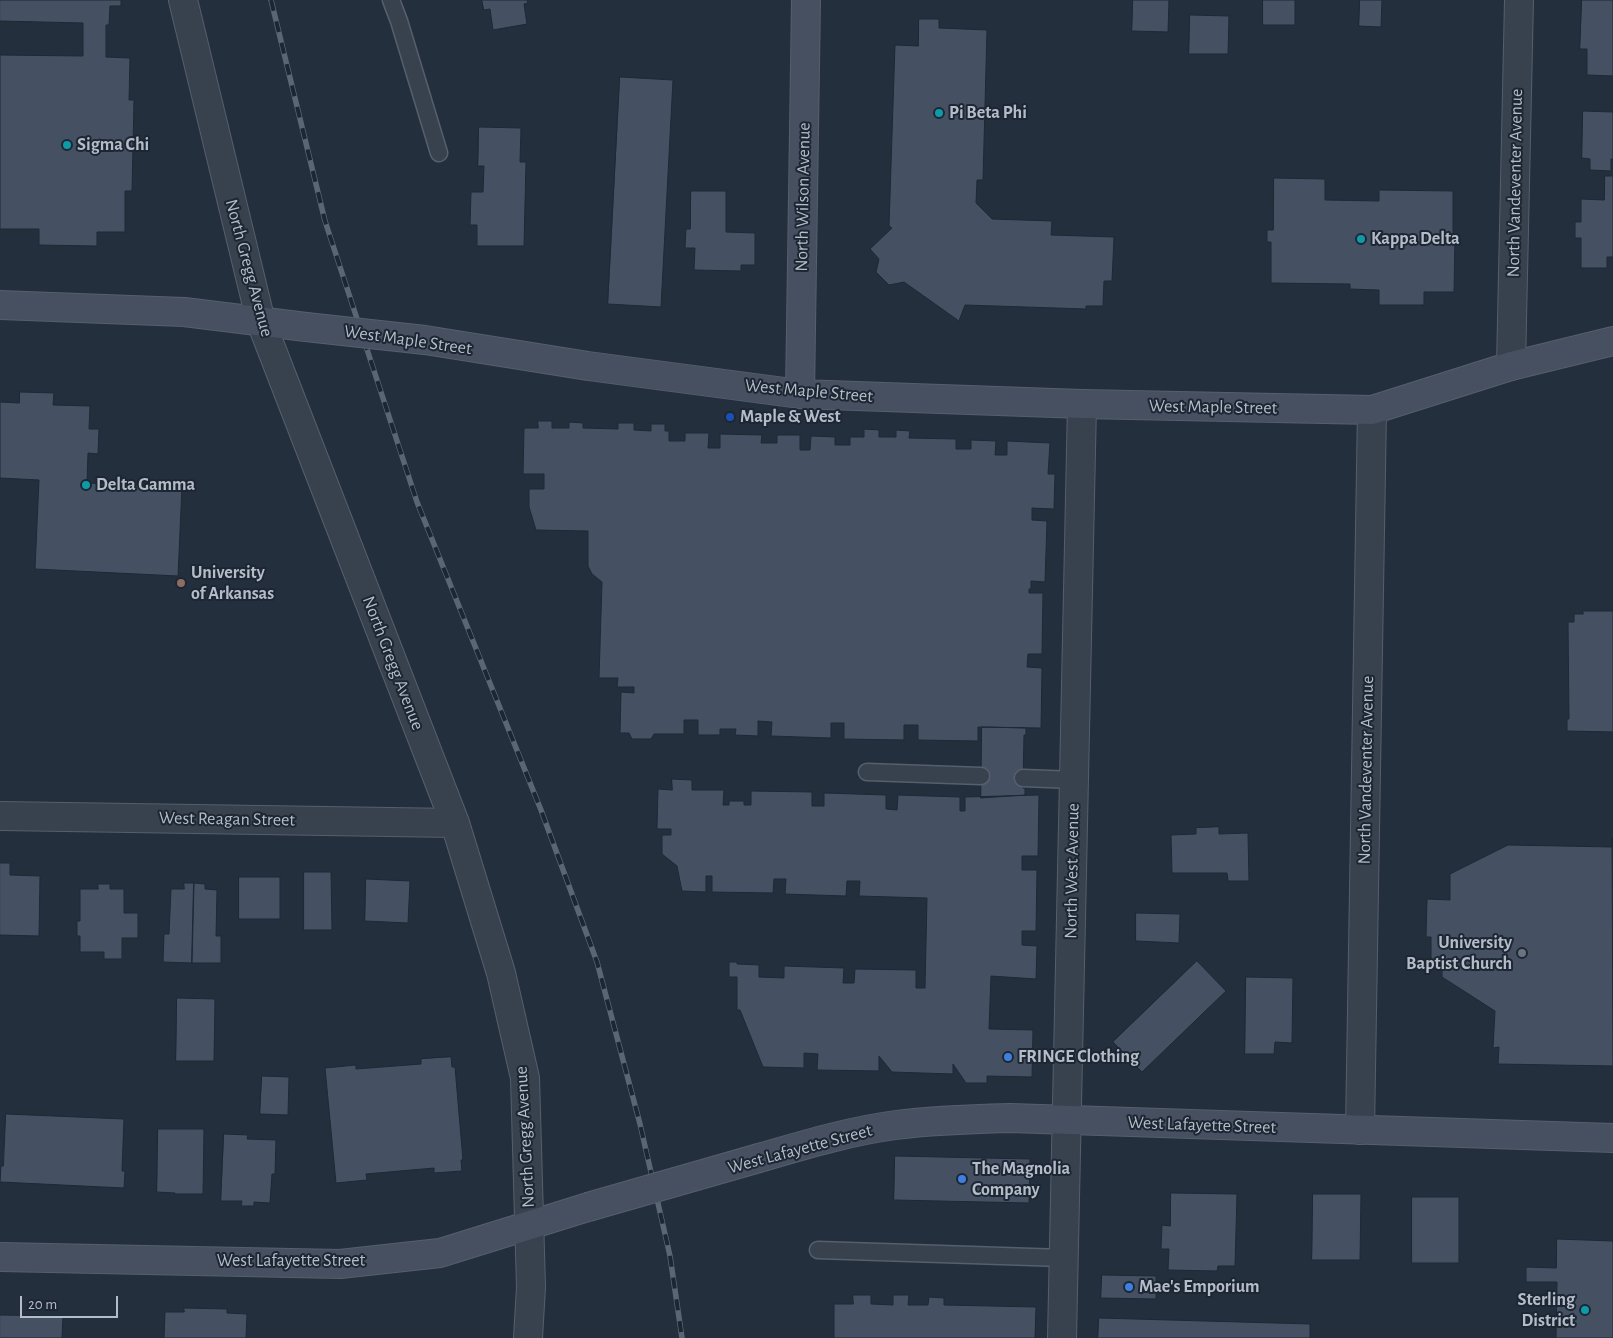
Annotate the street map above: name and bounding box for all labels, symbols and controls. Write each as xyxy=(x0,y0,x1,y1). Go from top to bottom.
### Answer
street label: North Vandeventer Avenue xyxy=(1503,88,1527,278)
place label: Pi Beta Phi xyxy=(949,102,1027,124)
marker: Pi Beta Phi xyxy=(933,107,945,119)
street label: North Wilson Avenue xyxy=(791,122,815,272)
place label: Sigma Chi xyxy=(77,134,149,156)
marker: Sigma Chi xyxy=(61,139,73,151)
street label: North Gregg Avenue xyxy=(220,197,278,339)
place label: Kappa Delta xyxy=(1371,228,1460,250)
marker: Kappa Delta xyxy=(1355,233,1367,245)
street label: West Maple Street xyxy=(343,320,473,360)
street label: West Maple Street xyxy=(744,375,874,407)
street label: West Maple Street xyxy=(1149,395,1277,419)
place label: Maple & West xyxy=(740,406,841,428)
marker: Maple & West xyxy=(724,411,736,423)
place label: Delta Gamma xyxy=(96,474,195,496)
marker: Delta Gamma xyxy=(80,479,92,491)
place label: University of Arkansas xyxy=(191,562,274,604)
marker: University of Arkansas xyxy=(175,577,187,589)
street label: North Gregg Avenue xyxy=(358,593,428,733)
street label: North Vandeventer Avenue xyxy=(1354,675,1378,865)
street label: North West Avenue xyxy=(1060,803,1084,939)
street label: West Reagan Street xyxy=(159,807,295,831)
place label: University Baptist Church xyxy=(1406,932,1512,974)
marker: University Baptist Church xyxy=(1516,947,1528,959)
place label: FRINGE Clothing xyxy=(1018,1046,1139,1068)
marker: FRINGE Clothing xyxy=(1002,1051,1014,1063)
street label: North Gregg Avenue xyxy=(511,1066,539,1208)
street label: West Lafayette Street xyxy=(1127,1112,1277,1138)
street label: West Lafayette Street xyxy=(725,1119,875,1179)
place label: The Magnolia Company xyxy=(972,1158,1070,1200)
marker: The Magnolia Company xyxy=(956,1173,968,1185)
street label: West Lafayette Street xyxy=(217,1250,365,1272)
place label: Mae's Emporium xyxy=(1139,1276,1260,1298)
marker: Mae's Emporium xyxy=(1123,1281,1135,1293)
scale bar xyxy=(22,1286,120,1318)
place label: Sterling District xyxy=(1518,1289,1575,1332)
text: 20 m xyxy=(28,1297,57,1312)
marker: Sterling District xyxy=(1579,1304,1591,1316)

